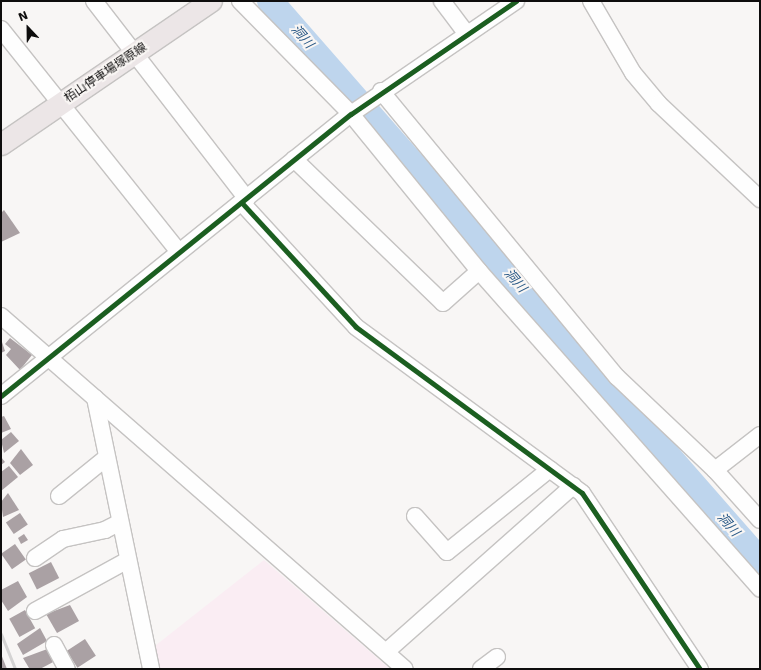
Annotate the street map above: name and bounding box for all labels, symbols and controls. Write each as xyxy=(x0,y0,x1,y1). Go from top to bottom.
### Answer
north arrow xyxy=(8,8,48,48)
text: N xyxy=(17,9,30,24)
water label: 洞川 xyxy=(288,22,316,52)
street label: 栢山停車場塚原線 xyxy=(62,40,150,106)
water label: 洞川 xyxy=(501,266,529,296)
water label: 洞川 xyxy=(714,510,742,540)

